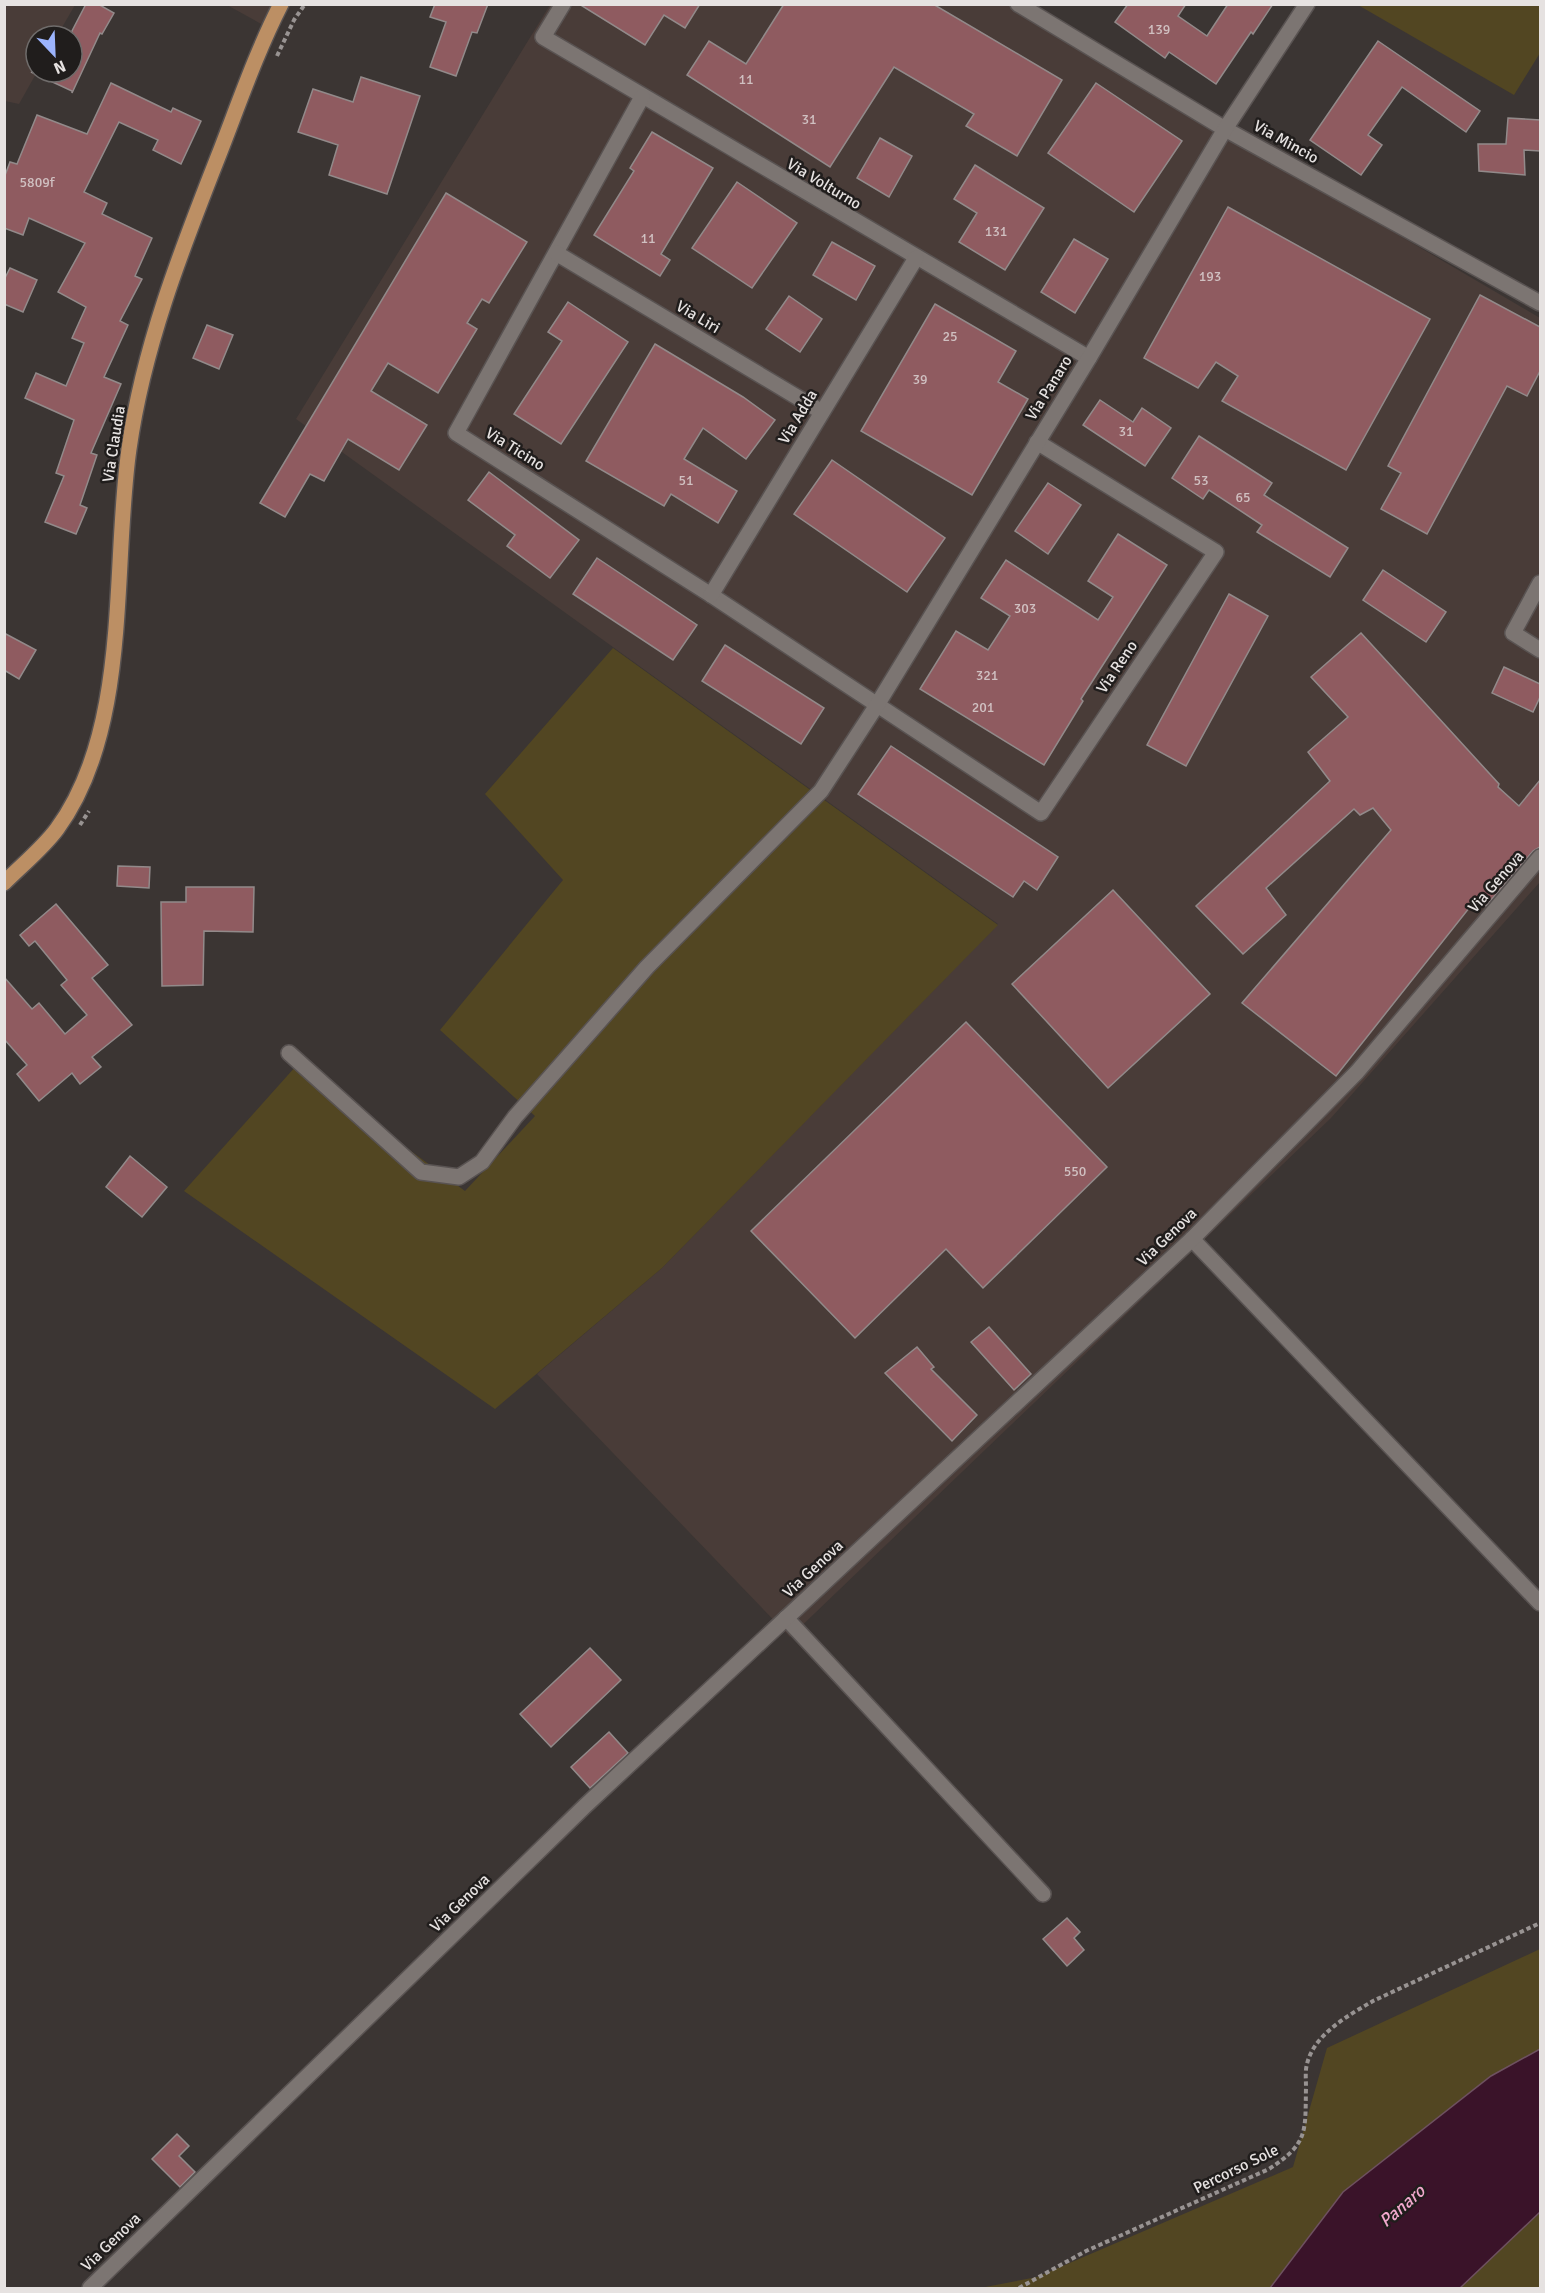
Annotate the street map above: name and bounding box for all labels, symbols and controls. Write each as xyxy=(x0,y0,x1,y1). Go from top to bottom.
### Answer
house number: 139 xyxy=(1148,21,1170,38)
north arrow xyxy=(24,24,84,84)
text: N xyxy=(50,56,69,78)
house number: 11 xyxy=(738,71,754,88)
house number: 31 xyxy=(801,111,817,128)
street label: Via Mincio xyxy=(1250,116,1322,168)
street label: Via Volturno xyxy=(783,154,865,214)
house number: 5809f xyxy=(20,174,56,191)
house number: 131 xyxy=(985,223,1007,240)
house number: 11 xyxy=(640,230,656,247)
house number: 193 xyxy=(1199,268,1221,285)
street label: Via Liri xyxy=(672,296,724,338)
house number: 25 xyxy=(942,328,958,345)
street label: Via Panaro xyxy=(1021,352,1077,424)
house number: 39 xyxy=(912,371,928,388)
street label: Via Adda xyxy=(774,386,822,448)
street label: Via Claudia xyxy=(98,404,130,484)
street label: Via Ticino xyxy=(482,423,548,475)
house number: 31 xyxy=(1118,423,1134,440)
house number: 51 xyxy=(678,472,694,489)
house number: 53 xyxy=(1193,472,1209,489)
house number: 65 xyxy=(1235,489,1251,506)
house number: 303 xyxy=(1014,600,1036,617)
street label: Via Reno xyxy=(1092,637,1142,697)
house number: 321 xyxy=(976,667,998,684)
house number: 201 xyxy=(972,699,994,716)
street label: Via Genova xyxy=(1464,847,1528,917)
house number: 550 xyxy=(1064,1163,1086,1180)
street label: Via Genova xyxy=(1133,1204,1201,1270)
street label: Via Genova xyxy=(778,1536,848,1602)
street label: Via Genova xyxy=(426,1870,494,1936)
street label: Percorso Sole xyxy=(1190,2140,1282,2198)
water label: Panaro xyxy=(1375,2179,1431,2232)
street label: Via Genova xyxy=(77,2209,145,2275)

